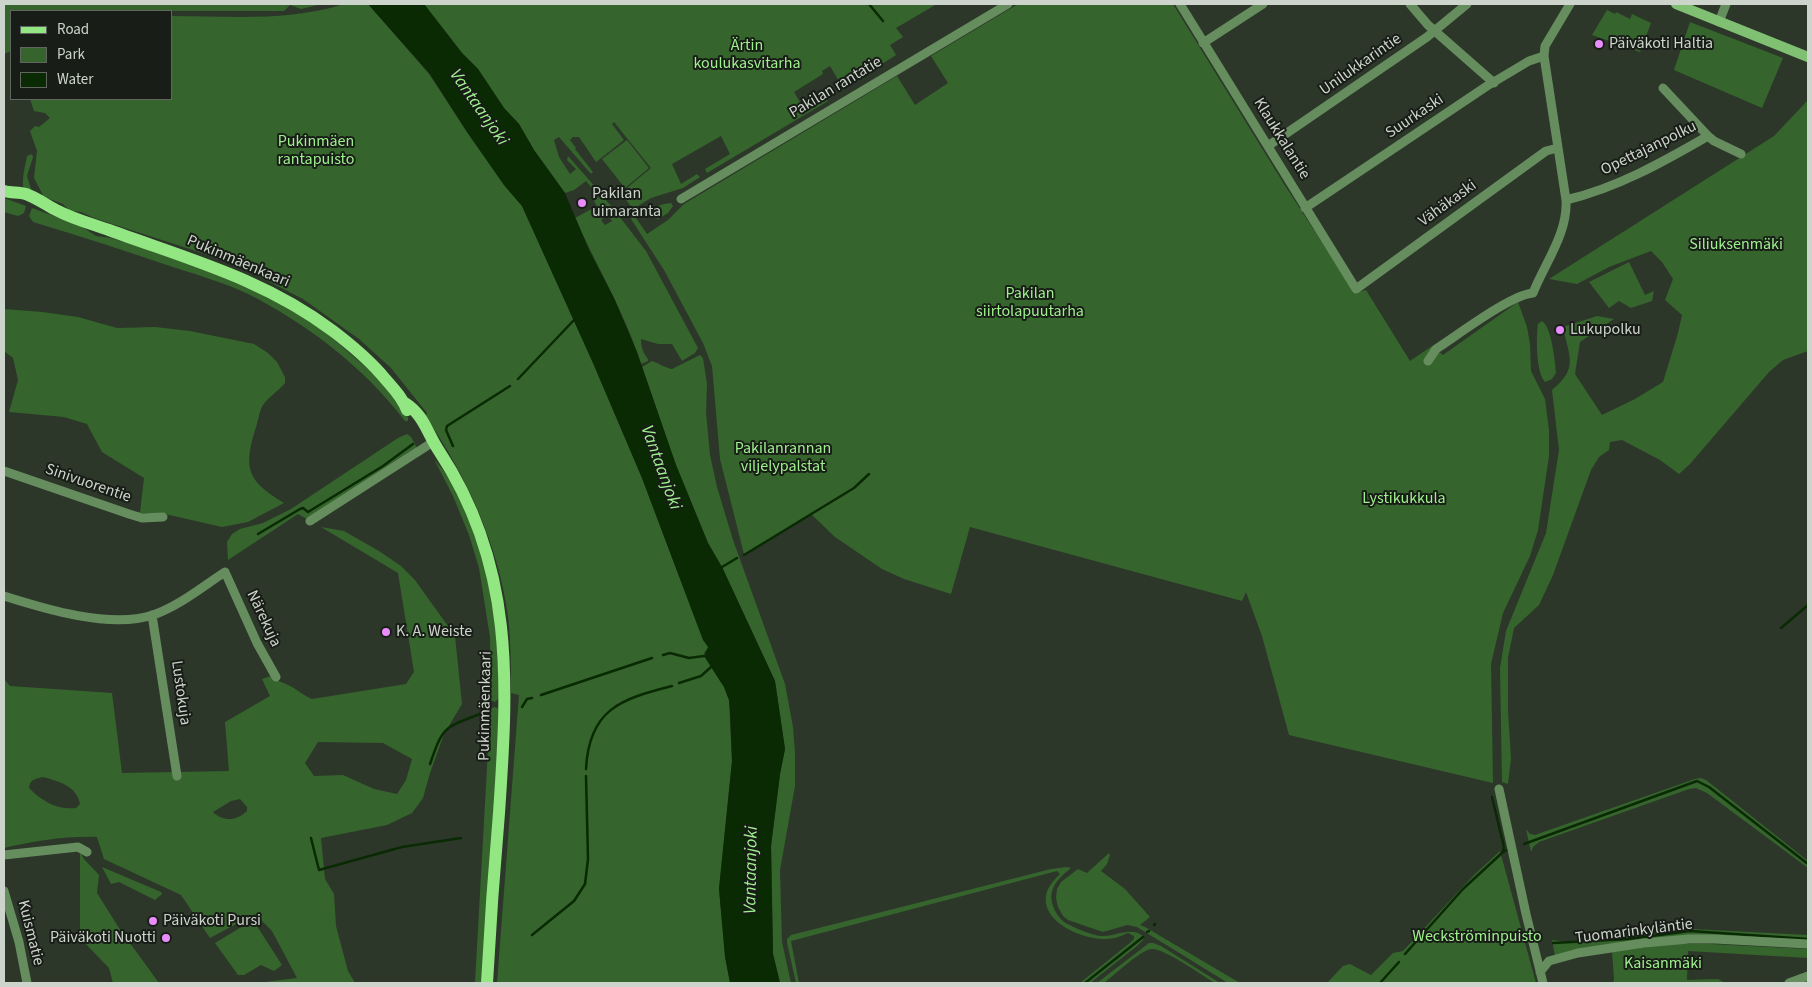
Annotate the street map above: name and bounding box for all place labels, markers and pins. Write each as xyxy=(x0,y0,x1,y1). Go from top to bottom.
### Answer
place label: Päiväkoti Haltia xyxy=(1609,34,1713,54)
marker: Päiväkoti Haltia xyxy=(1593,38,1605,50)
place label: Pakilan uimaranta xyxy=(592,184,661,222)
marker: Pakilan uimaranta xyxy=(576,197,588,209)
place label: Lukupolku xyxy=(1570,320,1641,340)
marker: Lukupolku xyxy=(1554,324,1566,336)
place label: K. A. Weiste xyxy=(396,622,472,642)
marker: K. A. Weiste xyxy=(380,626,392,638)
place label: Päiväkoti Pursi xyxy=(163,911,261,931)
marker: Päiväkoti Pursi xyxy=(147,915,159,927)
place label: Päiväkoti Nuotti xyxy=(50,928,156,948)
marker: Päiväkoti Nuotti xyxy=(160,932,172,944)

